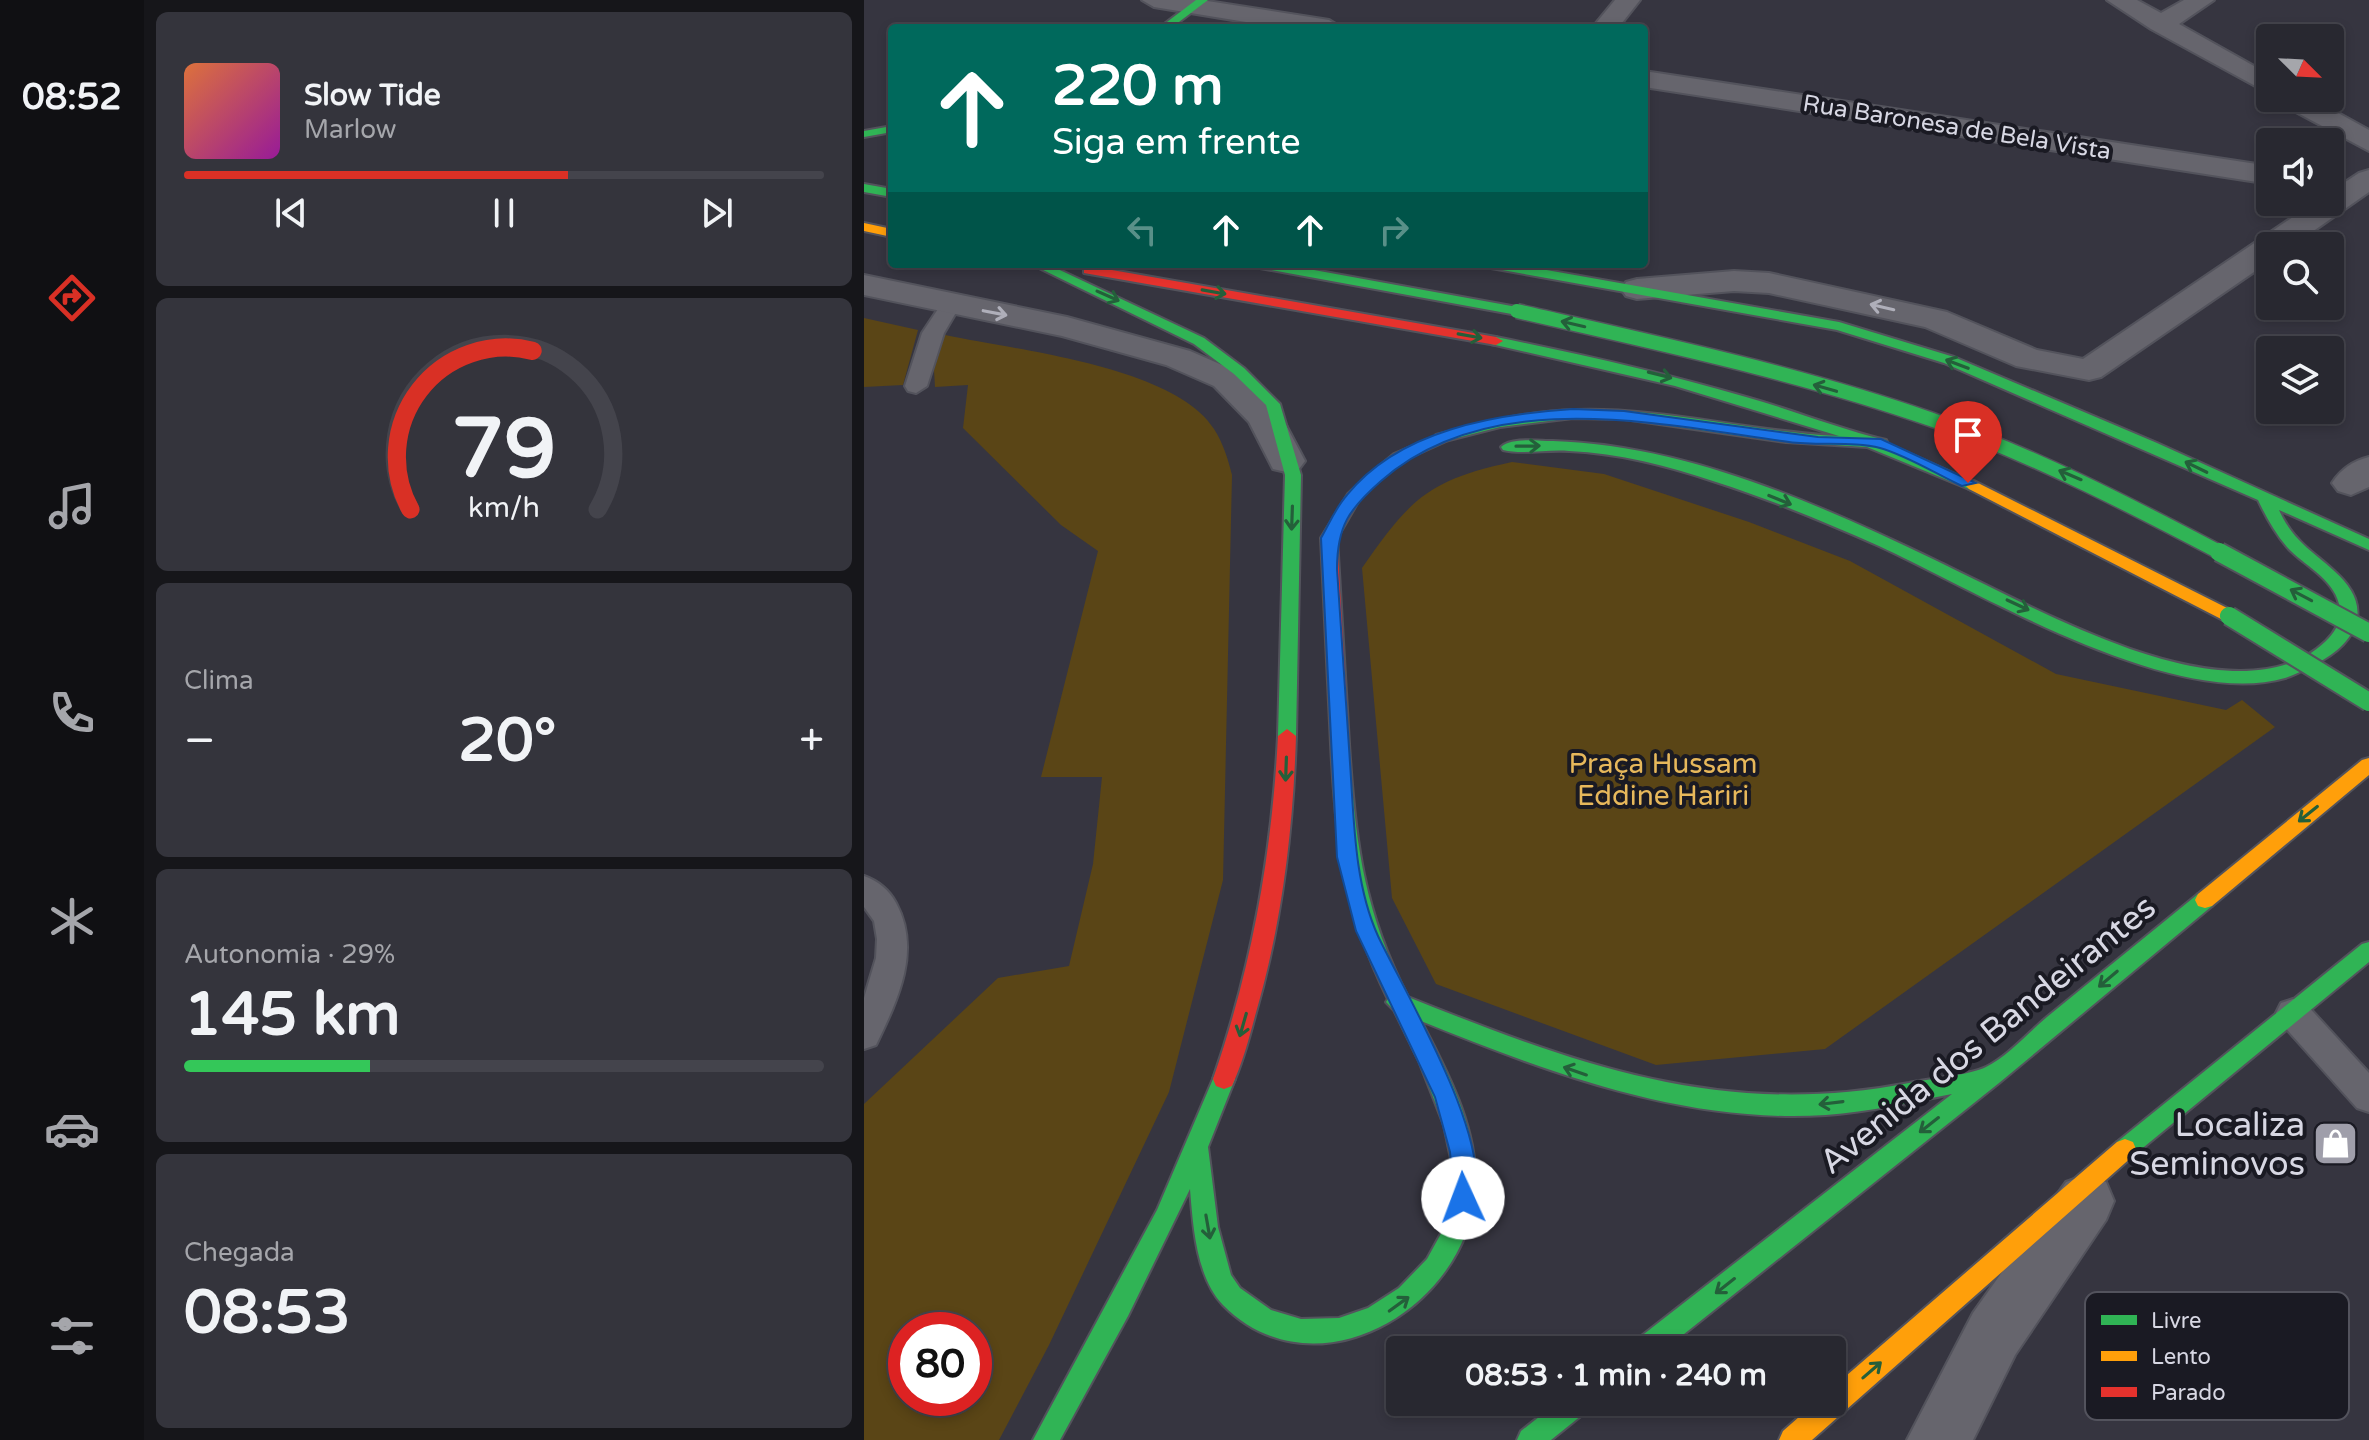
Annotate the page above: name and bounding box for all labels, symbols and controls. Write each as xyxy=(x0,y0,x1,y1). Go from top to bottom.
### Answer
north arrow xyxy=(2256,24,2344,112)
map controls xyxy=(2256,24,2344,424)
text: 220 m xyxy=(1052,53,1223,120)
icon: ahead xyxy=(920,56,1024,160)
text: 08:52 xyxy=(22,76,122,119)
text: Slow Tide xyxy=(304,77,441,114)
street label: Rua Baronesa de Bela Vista xyxy=(1801,89,2113,166)
text: Marlow xyxy=(304,114,396,145)
text: Siga em frente xyxy=(1052,121,1301,164)
button: sound xyxy=(2256,128,2344,216)
icon: previous xyxy=(269,191,313,235)
icon: pause xyxy=(482,191,526,235)
icon: next xyxy=(695,191,739,235)
icon: left xyxy=(1120,208,1164,252)
icon: ahead xyxy=(1204,208,1248,252)
icon: ahead xyxy=(1288,208,1332,252)
icon: right xyxy=(1372,208,1416,252)
button: search xyxy=(2256,232,2344,320)
icon: directions xyxy=(44,270,100,326)
one-way arrow xyxy=(1201,285,1227,300)
one-way arrow xyxy=(1096,289,1120,304)
one-way arrow xyxy=(1869,298,1895,313)
one-way arrow xyxy=(982,306,1007,321)
one-way arrow xyxy=(1561,316,1587,331)
one-way arrow xyxy=(1457,330,1483,345)
button: layers xyxy=(2256,336,2344,424)
one-way arrow xyxy=(1945,356,1970,370)
one-way arrow xyxy=(1647,368,1672,383)
one-way arrow xyxy=(1813,379,1839,394)
text: 79 xyxy=(452,400,556,500)
pin xyxy=(1934,401,2002,483)
icon: arrive xyxy=(1946,413,1990,457)
one-way arrow xyxy=(1514,438,1541,454)
one-way arrow xyxy=(2184,459,2208,474)
one-way arrow xyxy=(2058,467,2083,482)
icon: music xyxy=(44,478,100,534)
text: km/h xyxy=(468,492,540,526)
one-way arrow xyxy=(1767,493,1792,508)
one-way arrow xyxy=(1285,504,1300,531)
one-way arrow xyxy=(2289,586,2313,602)
one-way arrow xyxy=(2005,598,2029,613)
text: Clima xyxy=(184,665,254,696)
icon: phone xyxy=(44,685,100,741)
text: 20° xyxy=(458,705,556,777)
text: − xyxy=(184,715,215,768)
text: + xyxy=(799,715,824,768)
park label: Praça Hussam Eddine Hariri xyxy=(1568,747,1758,813)
one-way arrow xyxy=(1278,755,1293,782)
one-way arrow xyxy=(2299,805,2319,823)
street label: Avenida dos Bandeirantes xyxy=(1812,887,2164,1183)
icon: climate xyxy=(44,893,100,949)
text: Autonomia · 29% xyxy=(184,939,395,970)
one-way arrow xyxy=(2098,970,2118,988)
text: 145 km xyxy=(184,979,400,1051)
one-way arrow xyxy=(1235,1011,1250,1037)
one-way arrow xyxy=(1563,1062,1588,1077)
one-way arrow xyxy=(1819,1096,1844,1111)
icon: car xyxy=(44,1101,100,1157)
place label: Localiza Seminovos xyxy=(2129,1105,2305,1185)
one-way arrow xyxy=(1919,1116,1940,1133)
shop icon: Localiza Seminovos xyxy=(2312,1120,2360,1168)
position arrow xyxy=(1421,1156,1505,1240)
one-way arrow xyxy=(1201,1214,1216,1239)
text: Chegada xyxy=(184,1237,295,1268)
text: 08:53 xyxy=(184,1277,350,1349)
one-way arrow xyxy=(1715,1277,1736,1294)
legend xyxy=(2085,1292,2349,1420)
one-way arrow xyxy=(1388,1296,1409,1313)
icon: filters xyxy=(44,1308,100,1364)
text: Livre xyxy=(2151,1308,2201,1334)
speed limit sign: 80 xyxy=(888,1312,992,1416)
text: Lento xyxy=(2151,1344,2211,1370)
text: 08:53 · 1 min · 240 m xyxy=(1465,1357,1767,1394)
one-way arrow xyxy=(1861,1361,1881,1379)
text: Parado xyxy=(2151,1380,2226,1406)

